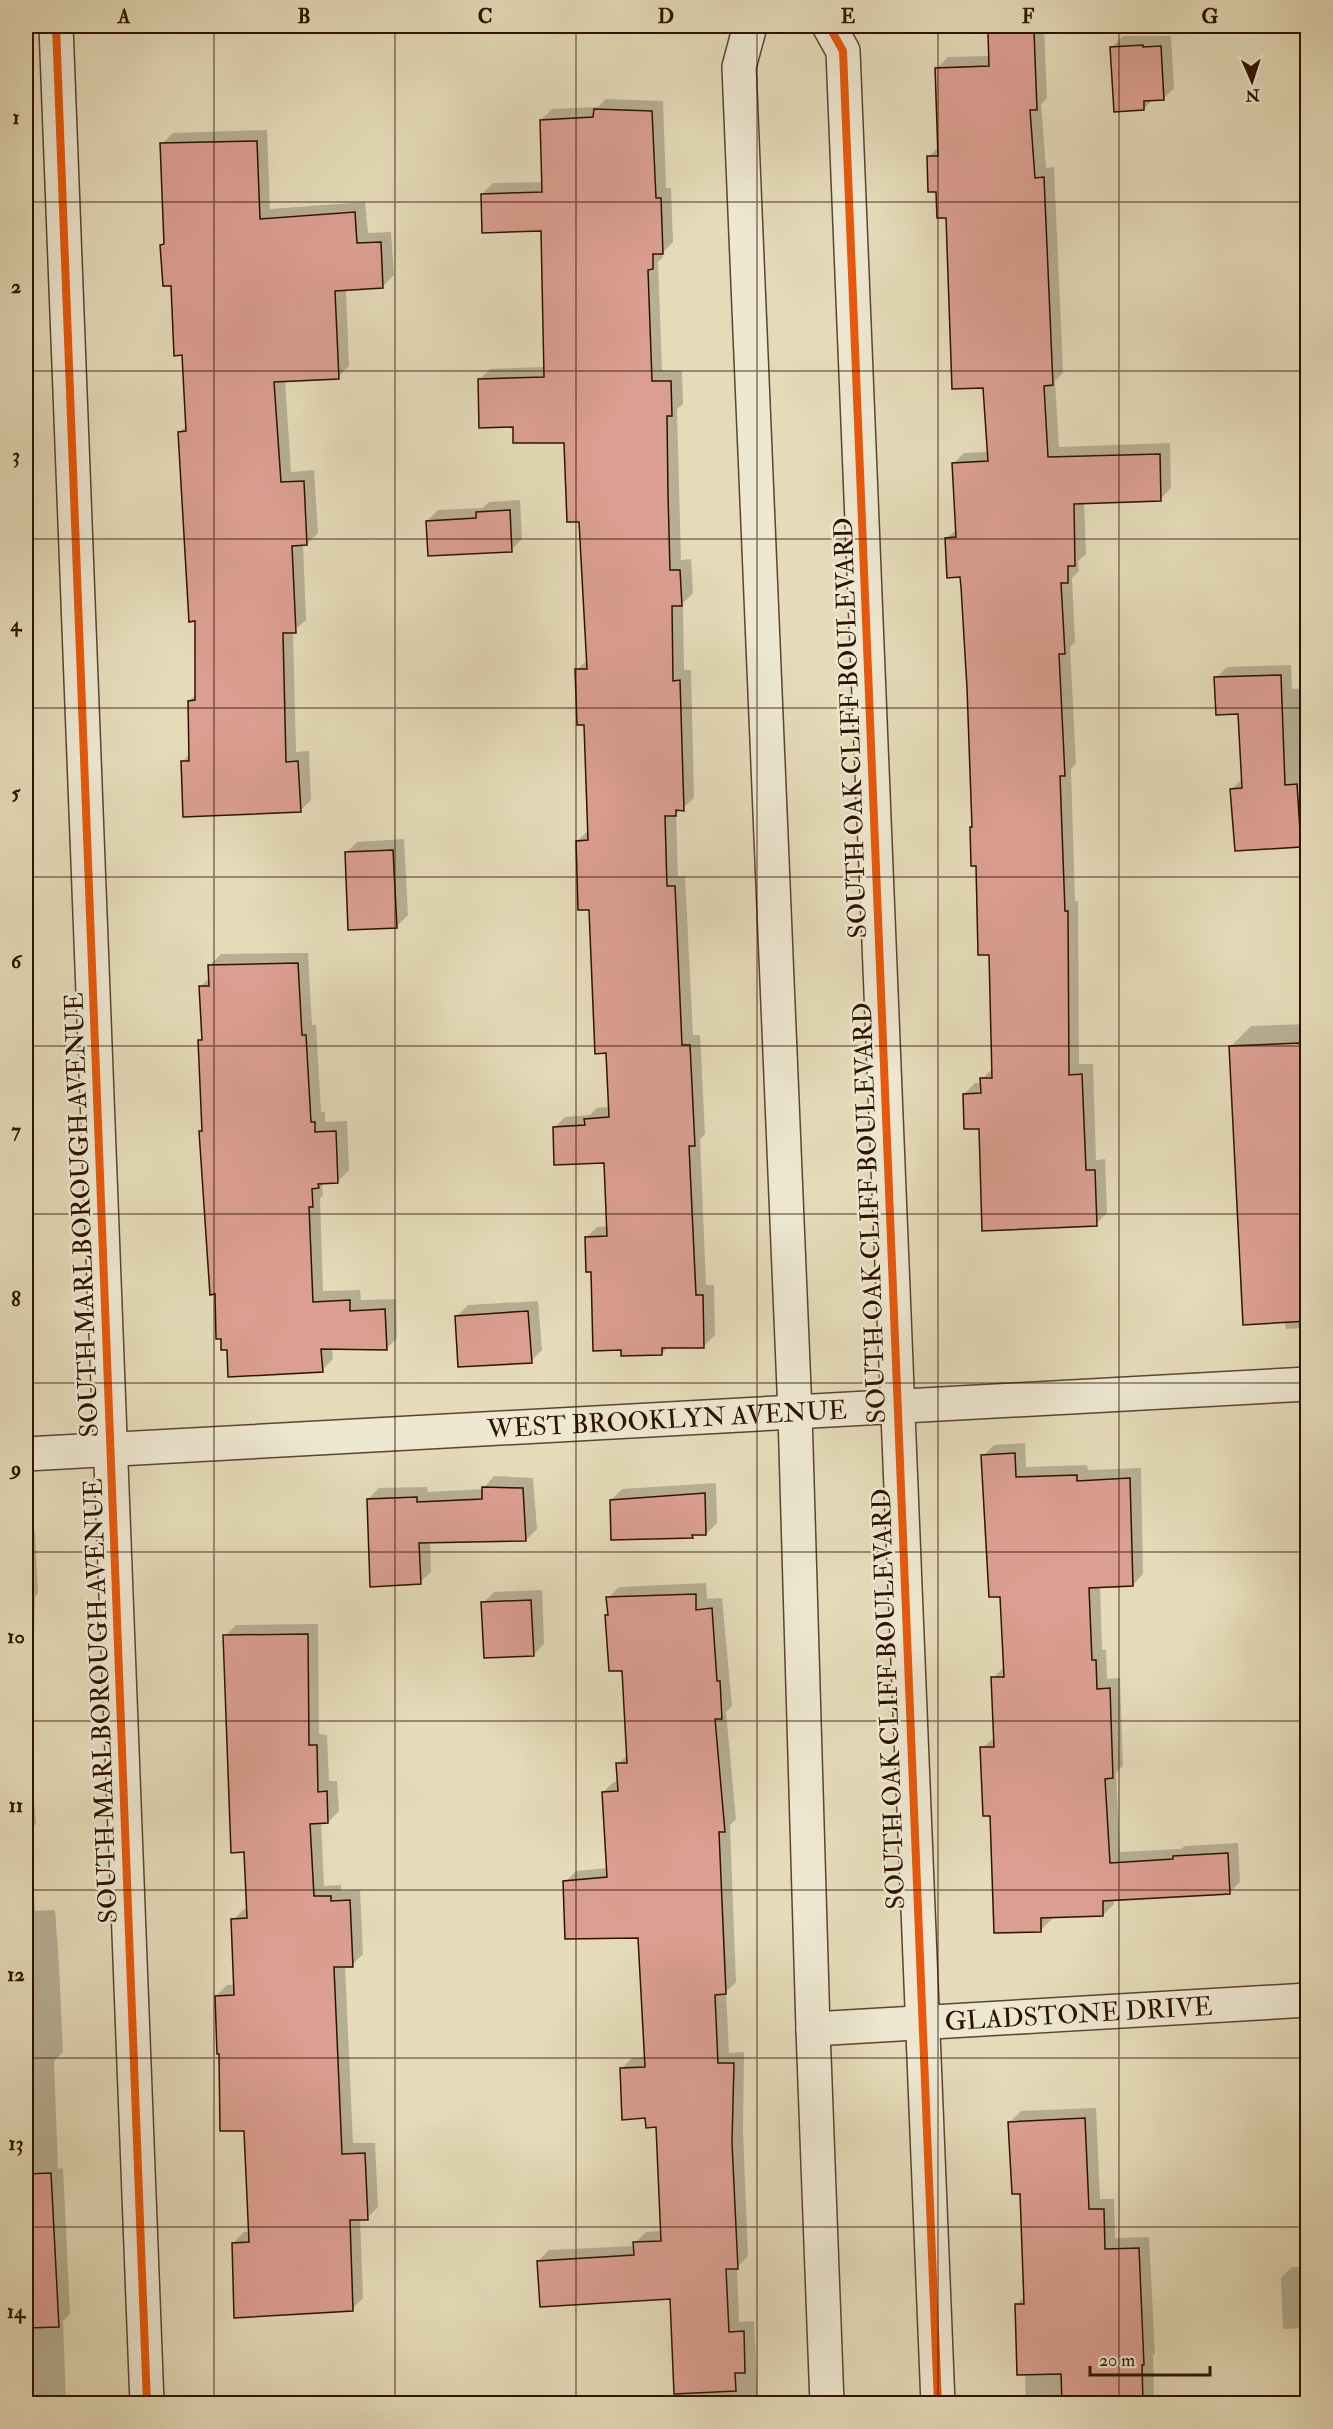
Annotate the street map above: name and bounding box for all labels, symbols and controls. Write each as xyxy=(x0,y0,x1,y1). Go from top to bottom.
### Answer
text: A xyxy=(117,4,131,29)
text: B xyxy=(297,4,311,29)
text: C xyxy=(478,4,492,29)
text: D xyxy=(658,4,674,29)
text: E xyxy=(841,4,856,29)
text: F xyxy=(1022,4,1035,29)
text: G xyxy=(1202,4,1219,29)
north arrow xyxy=(1222,51,1282,111)
text: N xyxy=(1244,85,1261,105)
text: 1 xyxy=(12,105,20,130)
text: 2 xyxy=(11,274,21,299)
text: 3 xyxy=(12,443,20,468)
street label: SOUTH OAK CLIFF BOULEVARD xyxy=(828,517,874,939)
text: 4 xyxy=(10,612,23,637)
text: 5 xyxy=(12,780,22,805)
text: 6 xyxy=(11,949,23,974)
street label: SOUTH MARLBOROUGH AVENUE xyxy=(58,992,106,1438)
street label: SOUTH OAK CLIFF BOULEVARD xyxy=(847,1002,893,1424)
text: 7 xyxy=(11,1118,21,1143)
text: 8 xyxy=(11,1287,21,1312)
street label: WEST BROOKLYN AVENUE xyxy=(485,1394,848,1446)
text: 9 xyxy=(9,1456,21,1481)
street label: SOUTH MARLBOROUGH AVENUE xyxy=(77,1478,125,1924)
street label: SOUTH OAK CLIFF BOULEVARD xyxy=(866,1488,912,1910)
text: 10 xyxy=(7,1624,25,1649)
text: 11 xyxy=(9,1793,23,1818)
text: 12 xyxy=(7,1962,25,1987)
street label: GLADSTONE DRIVE xyxy=(944,1991,1213,2038)
text: 13 xyxy=(9,2131,23,2156)
text: 14 xyxy=(7,2299,26,2324)
scale bar xyxy=(1090,2339,1210,2377)
text: 20 m xyxy=(1099,2349,1135,2372)

